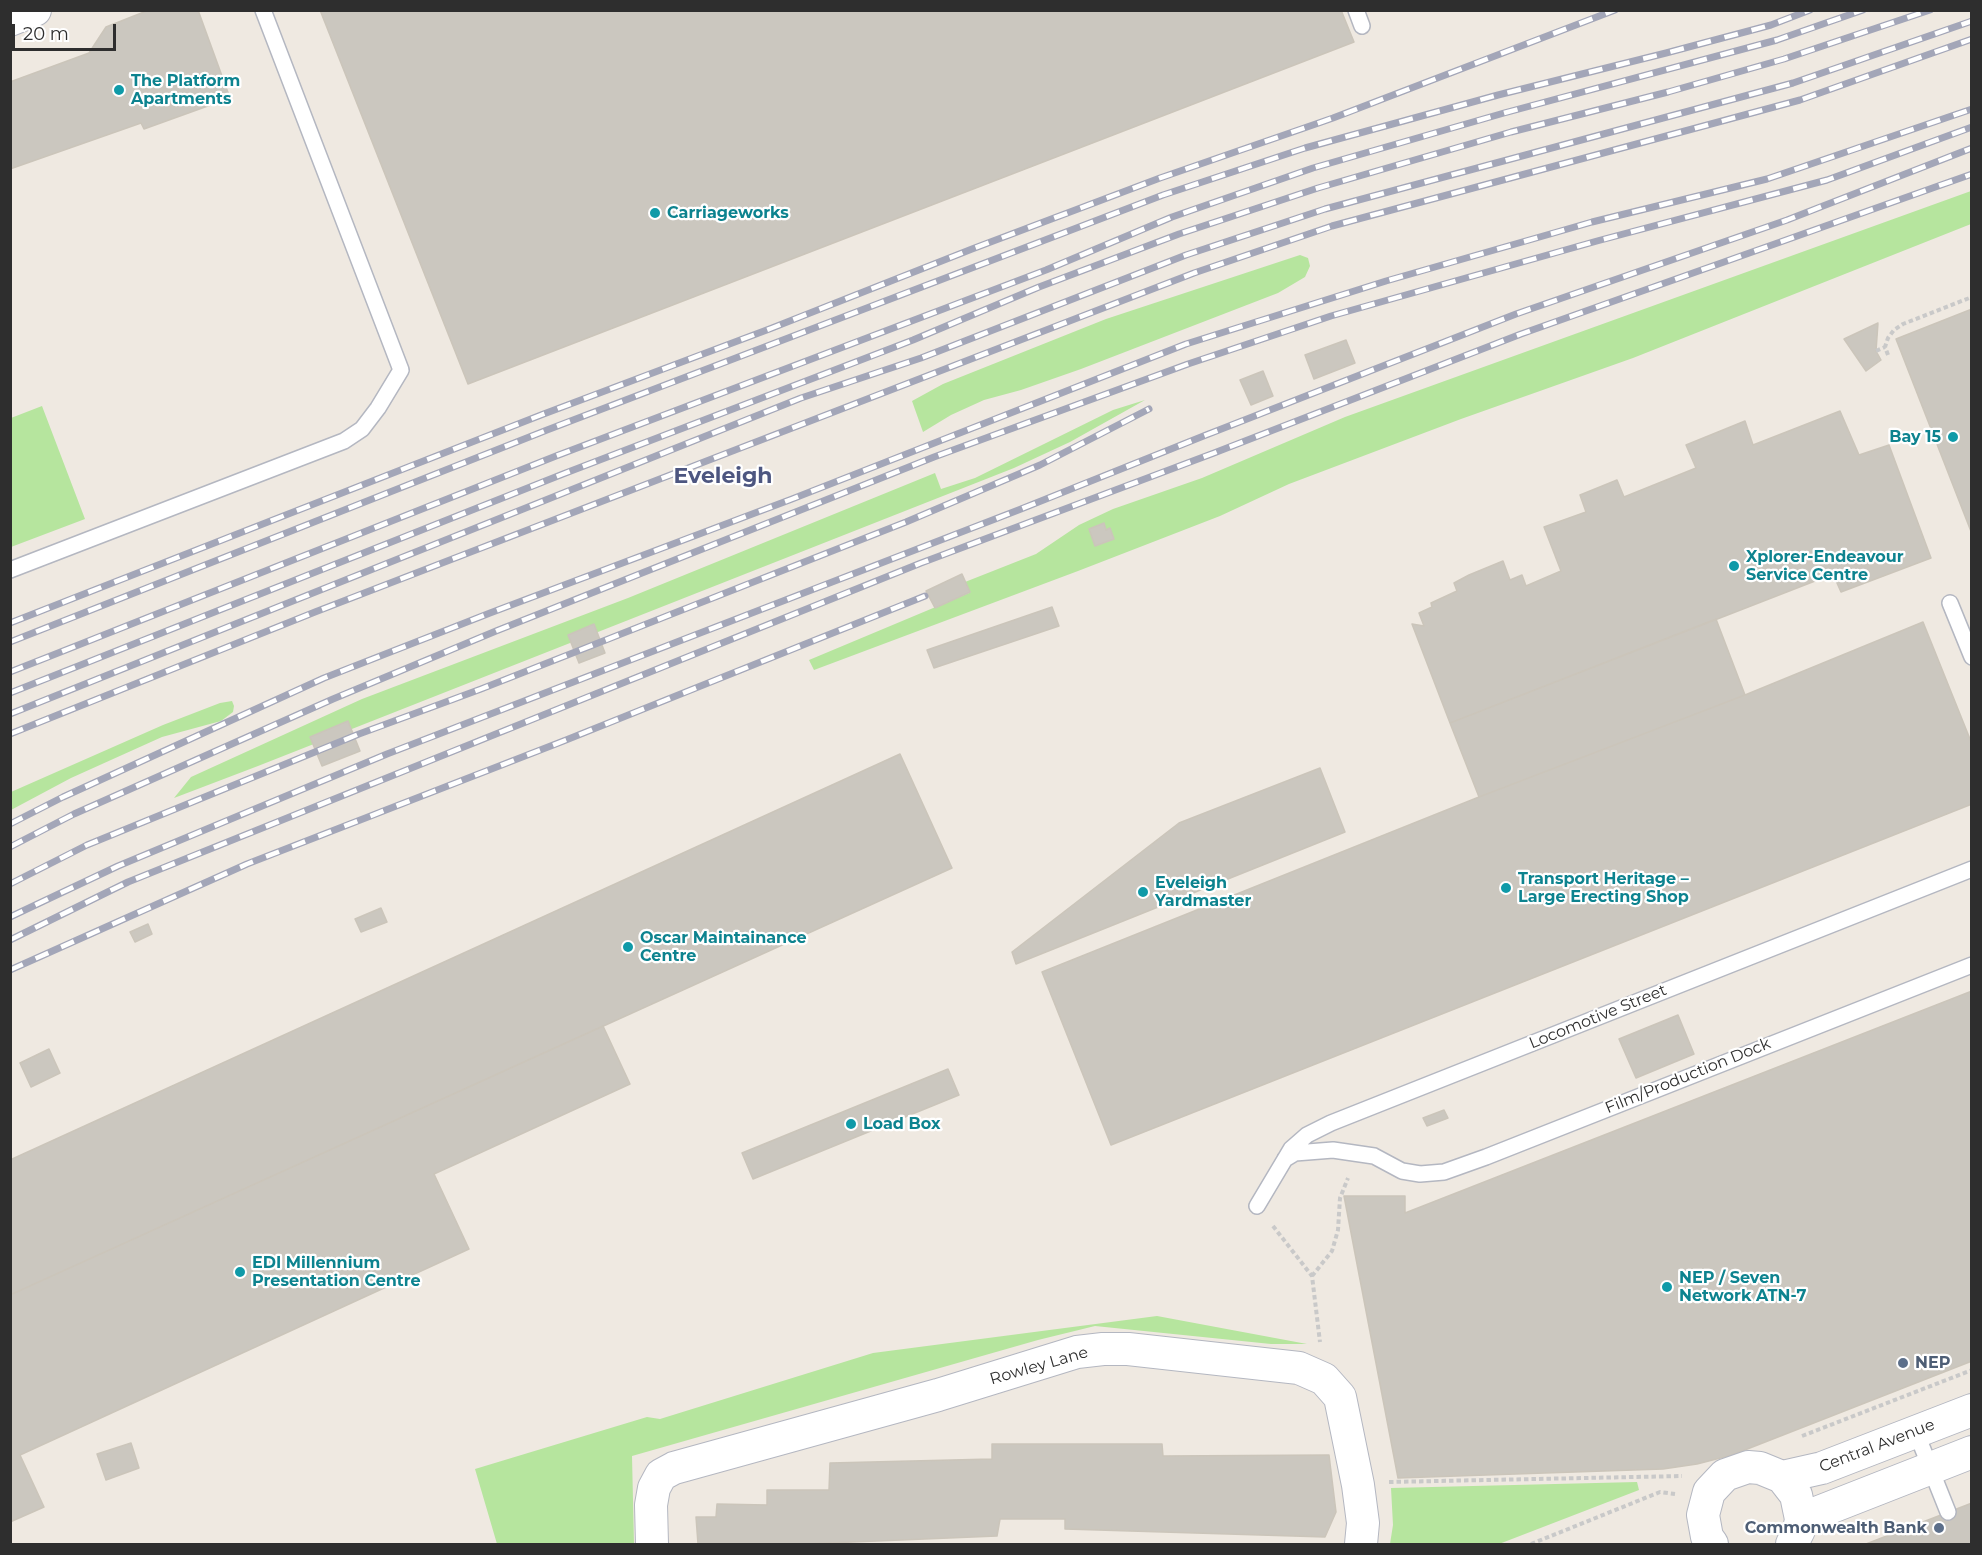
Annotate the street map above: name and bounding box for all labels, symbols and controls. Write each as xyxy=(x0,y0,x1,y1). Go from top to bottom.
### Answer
scale bar xyxy=(15,12,118,50)
text: 20 m xyxy=(23,23,69,45)
place label: The Platform Apartments xyxy=(131,71,240,109)
marker: The Platform Apartments xyxy=(112,83,126,97)
place label: Carriageworks xyxy=(667,203,789,223)
marker: Carriageworks xyxy=(648,206,662,220)
place label: Bay 15 xyxy=(1889,427,1941,447)
marker: Bay 15 xyxy=(1946,430,1960,444)
district label: Eveleigh xyxy=(673,464,773,490)
place label: Xplorer-Endeavour Service Centre xyxy=(1746,547,1904,585)
marker: Xplorer-Endeavour Service Centre xyxy=(1727,559,1741,573)
place label: Transport Heritage – Large Erecting Shop xyxy=(1518,869,1689,907)
place label: Eveleigh Yardmaster xyxy=(1155,873,1251,911)
marker: Transport Heritage – Large Erecting Shop xyxy=(1499,881,1513,895)
marker: Eveleigh Yardmaster xyxy=(1136,885,1150,899)
place label: Oscar Maintainance Centre xyxy=(640,928,807,966)
marker: Oscar Maintainance Centre xyxy=(621,940,635,954)
street label: Locomotive Street xyxy=(1526,981,1670,1053)
street label: Film/Production Dock xyxy=(1602,1034,1774,1118)
place label: Load Box xyxy=(863,1114,940,1134)
marker: Load Box xyxy=(844,1117,858,1131)
place label: EDI Millennium Presentation Centre xyxy=(252,1253,421,1291)
marker: EDI Millennium Presentation Centre xyxy=(233,1265,247,1279)
place label: NEP / Seven Network ATN-7 xyxy=(1679,1268,1806,1306)
marker: NEP / Seven Network ATN-7 xyxy=(1660,1280,1674,1294)
street label: Rowley Lane xyxy=(988,1343,1090,1389)
place label: NEP xyxy=(1915,1353,1950,1373)
marker: NEP xyxy=(1896,1356,1910,1370)
street label: Central Avenue xyxy=(1817,1415,1937,1477)
place label: Commonwealth Bank xyxy=(1745,1518,1927,1538)
marker: Commonwealth Bank xyxy=(1932,1521,1946,1535)

